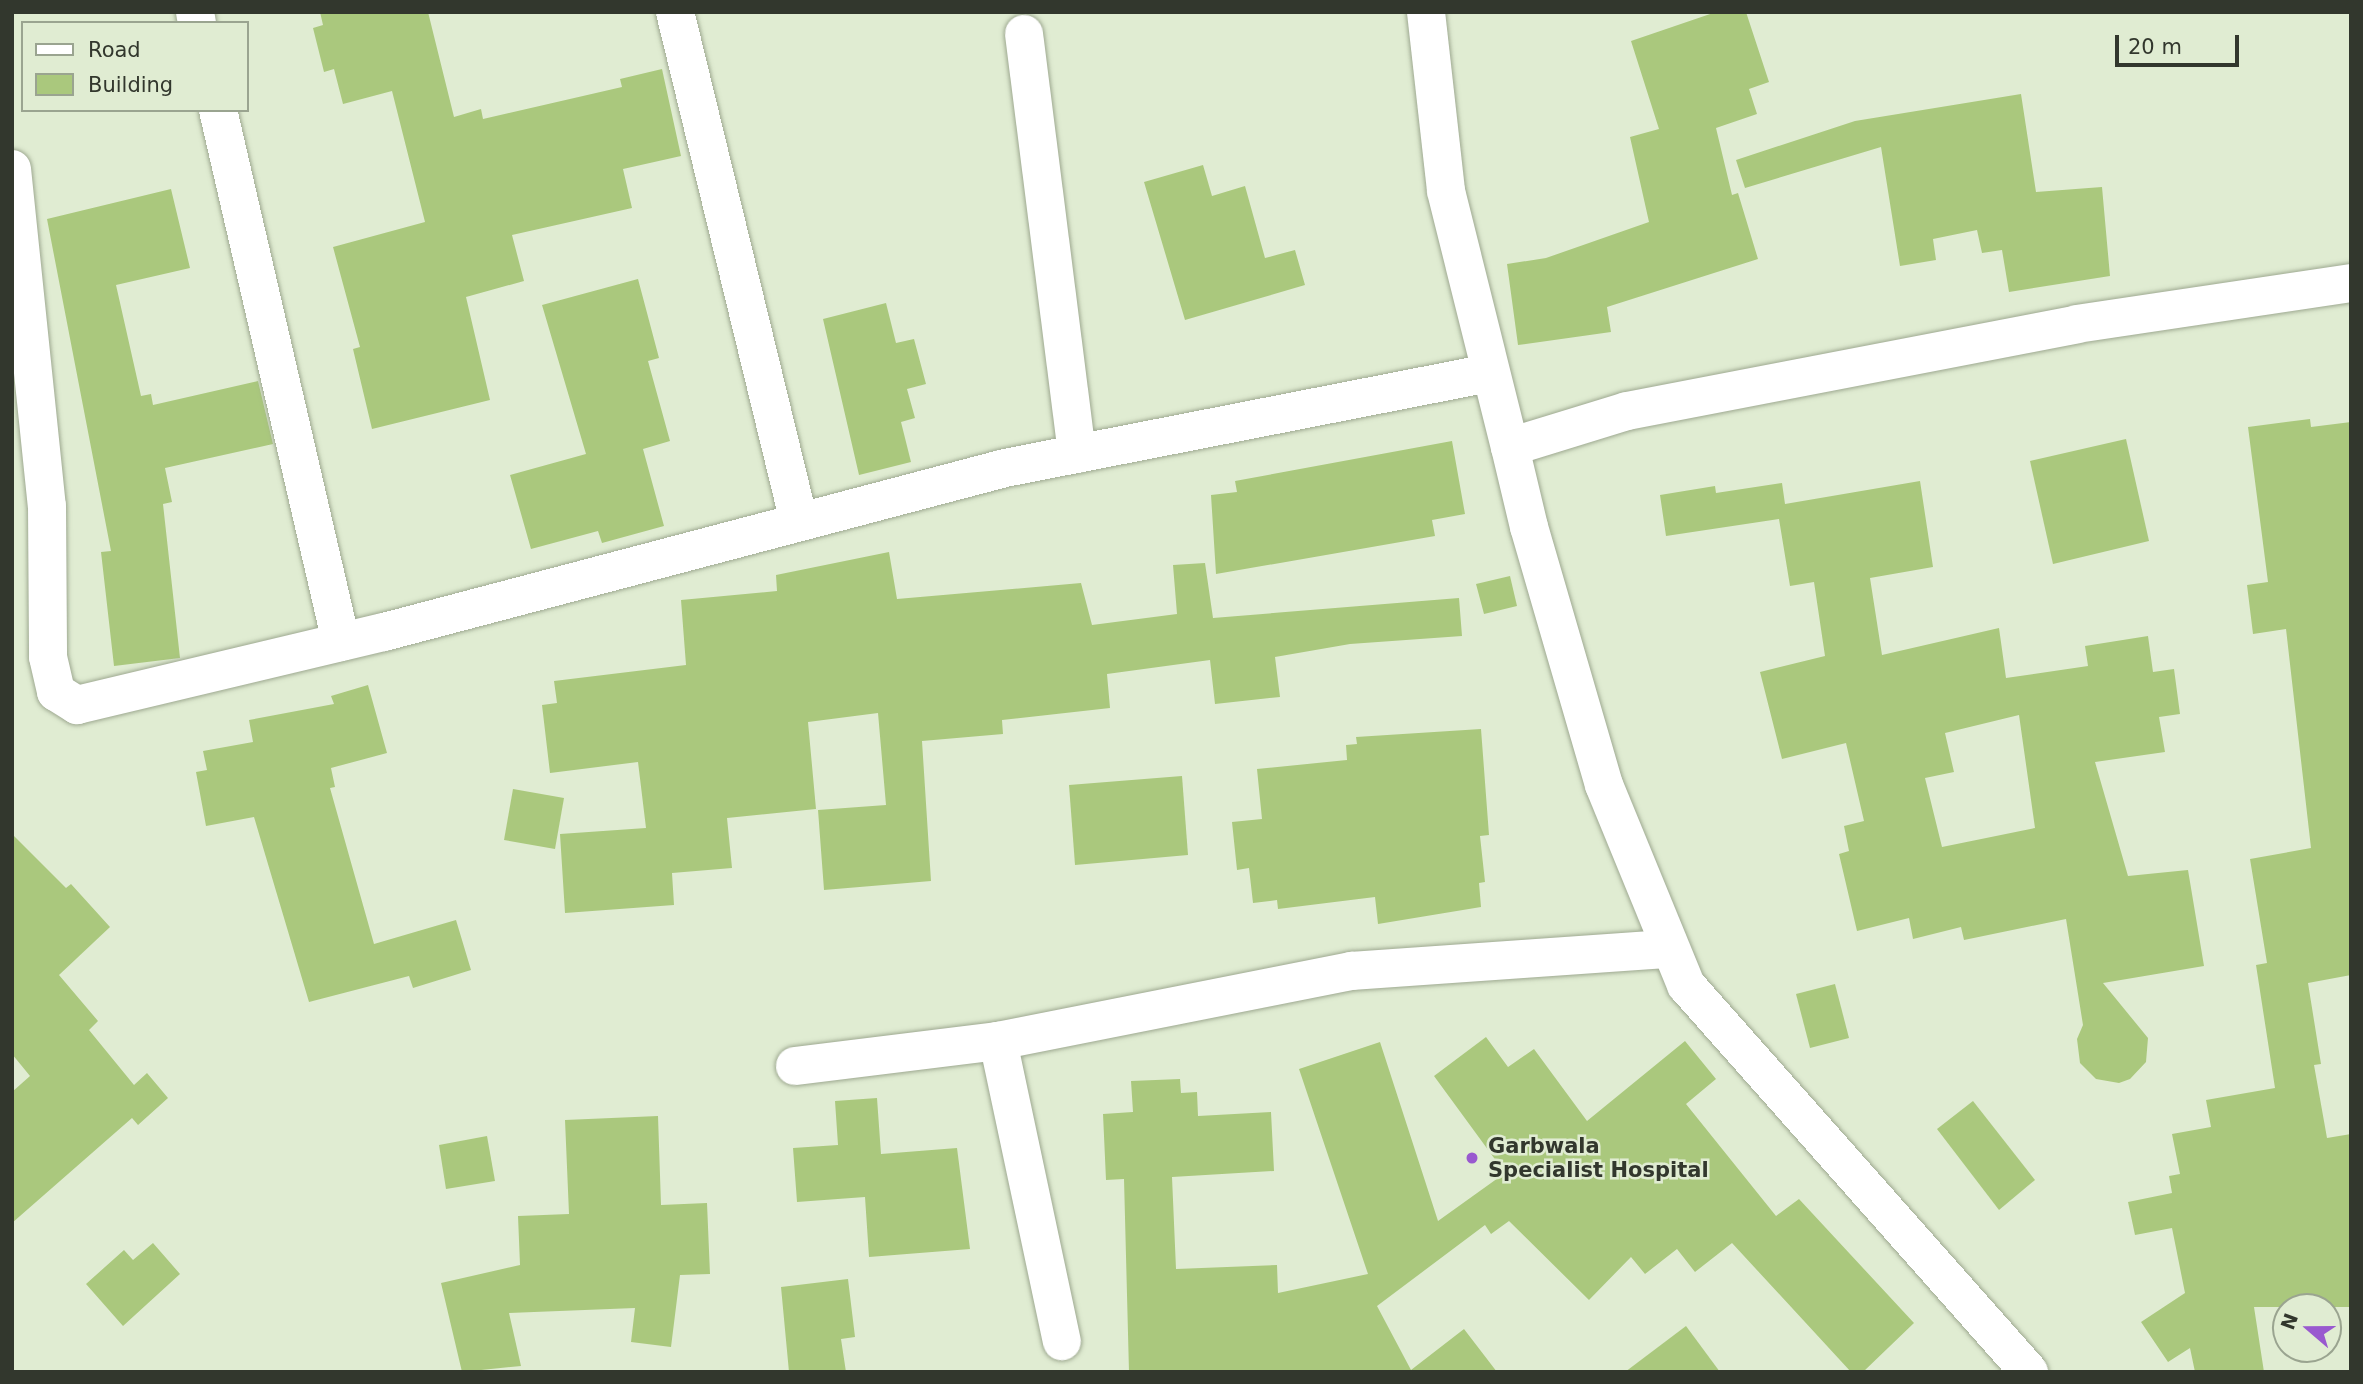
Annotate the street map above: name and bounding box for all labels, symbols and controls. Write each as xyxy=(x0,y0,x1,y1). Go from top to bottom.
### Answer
legend xyxy=(21,21,248,112)
scale bar xyxy=(2118,21,2242,65)
text: 20 m xyxy=(2128,35,2182,59)
text: Road xyxy=(88,38,141,62)
text: Building xyxy=(88,73,173,97)
place label: Garbwala Specialist Hospital xyxy=(1488,1133,1709,1183)
marker: Garbwala Specialist Hospital xyxy=(1462,1148,1482,1168)
north arrow xyxy=(2272,1293,2342,1363)
text: N xyxy=(2276,1310,2302,1333)

